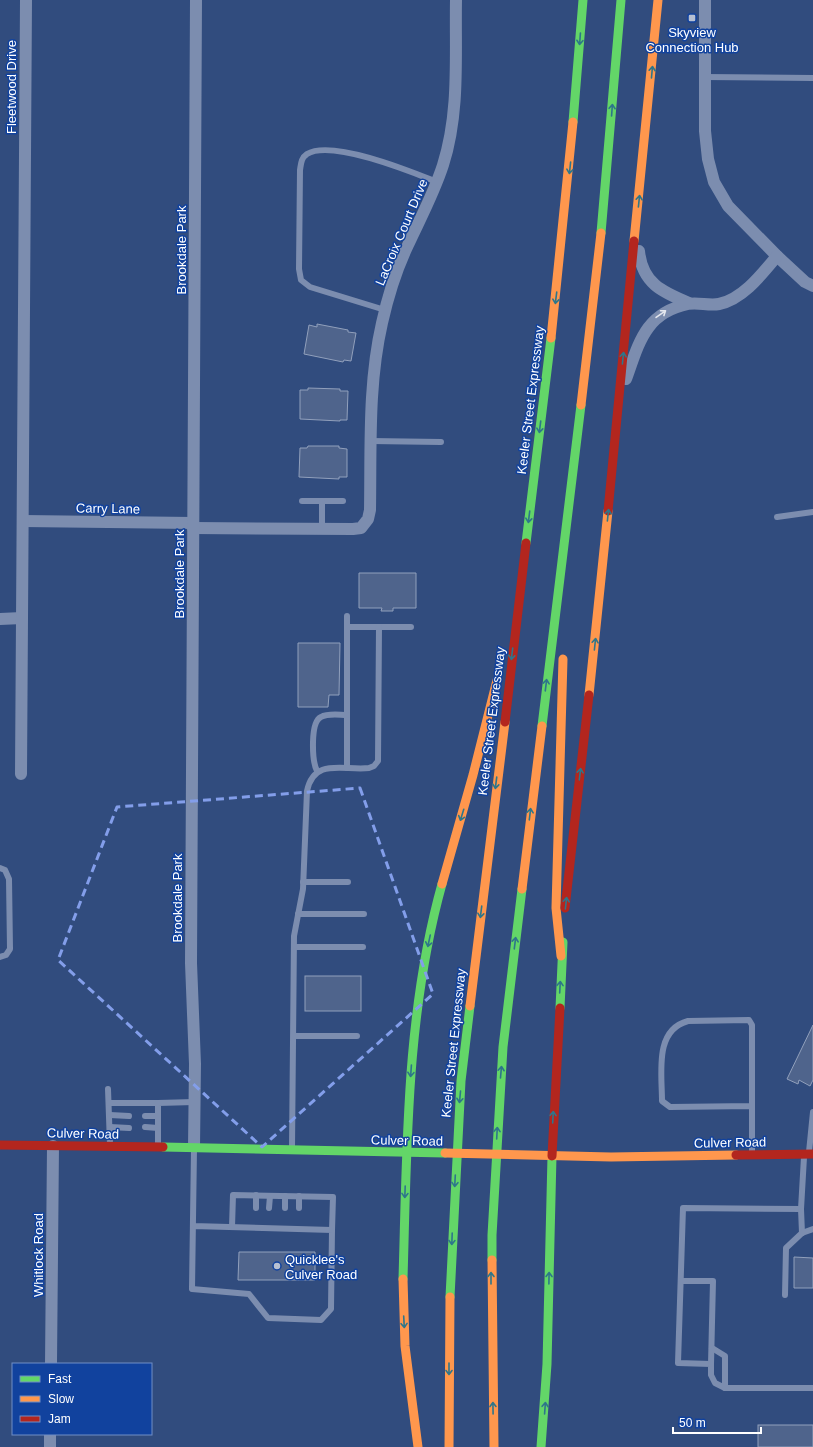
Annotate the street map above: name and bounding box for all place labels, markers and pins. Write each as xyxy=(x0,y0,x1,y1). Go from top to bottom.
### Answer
marker: Skyview Connection Hub xyxy=(687,13,697,23)
place label: Skyview Connection Hub xyxy=(645,25,739,55)
place label: Quicklee's Culver Road xyxy=(285,1252,357,1282)
marker: Quicklee's Culver Road xyxy=(272,1261,282,1271)

